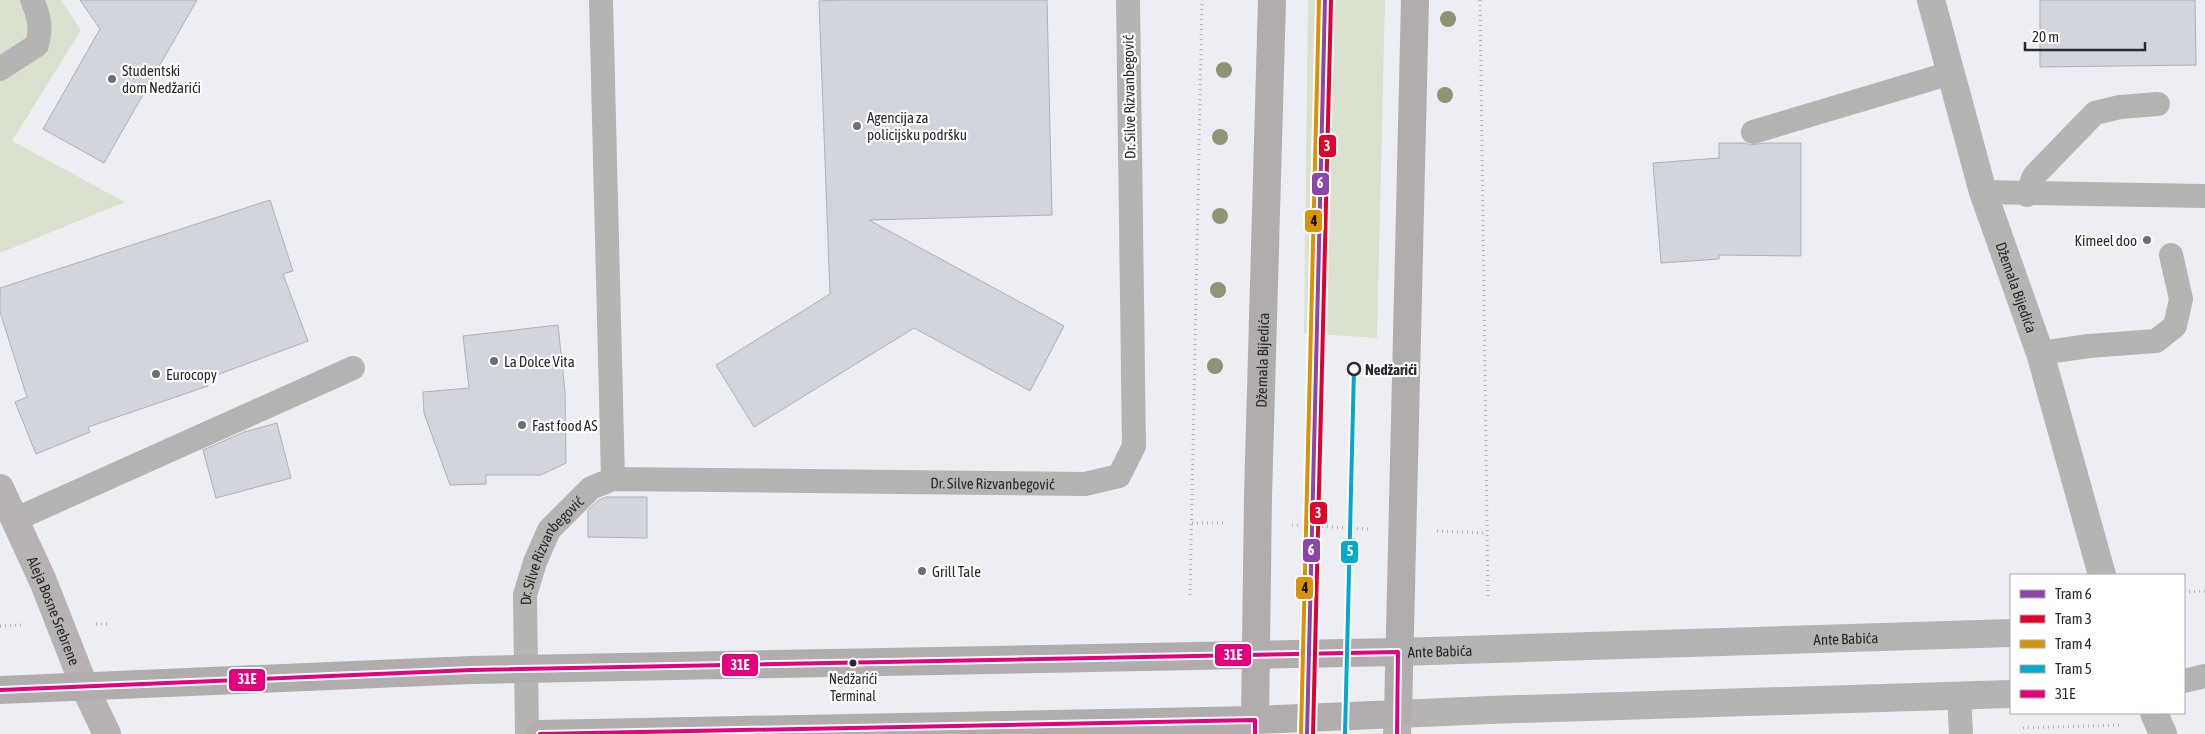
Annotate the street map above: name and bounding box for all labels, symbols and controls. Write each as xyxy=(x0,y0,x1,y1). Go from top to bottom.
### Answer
scale bar xyxy=(2025,20,2145,52)
text: 20 m xyxy=(2032,28,2059,45)
street label: Dr. Silve Rizvanbegović xyxy=(1119,34,1139,159)
place label: Studentski dom Nedžarići xyxy=(122,62,201,96)
marker: Studentski dom Nedžarići xyxy=(106,73,118,85)
place label: Agencija za policijsku podršku xyxy=(867,109,967,143)
marker: Agencija za policijsku podršku xyxy=(851,120,863,132)
line badge: 3 xyxy=(1318,134,1337,158)
text: 3 xyxy=(1324,138,1330,154)
line badge: 6 xyxy=(1311,172,1330,196)
text: 6 xyxy=(1317,175,1324,191)
line badge: 4 xyxy=(1304,209,1323,233)
text: 4 xyxy=(1310,213,1318,229)
place label: Kimeel doo xyxy=(2075,232,2137,249)
marker: Kimeel doo xyxy=(2141,234,2153,246)
street label: Džemala Bijedića xyxy=(1993,240,2041,335)
street label: Džemala Bijedića xyxy=(1252,312,1272,408)
place label: La Dolce Vita xyxy=(504,353,575,370)
marker: La Dolce Vita xyxy=(488,355,500,367)
place label: Nedžarići xyxy=(1365,361,1417,378)
marker: Nedžarići xyxy=(1347,362,1361,376)
place label: Eurocopy xyxy=(166,366,217,383)
marker: Eurocopy xyxy=(150,368,162,380)
place label: Fast food AS xyxy=(532,417,597,434)
marker: Fast food AS xyxy=(516,419,528,431)
street label: Dr. Silve Rizvanbegović xyxy=(930,474,1055,492)
street label: Dr. Silve Rizvanbegović xyxy=(516,492,587,605)
line badge: 3 xyxy=(1309,501,1328,525)
text: 3 xyxy=(1315,505,1321,521)
line badge: 6 xyxy=(1302,538,1321,563)
line badge: 5 xyxy=(1340,540,1359,564)
text: 6 xyxy=(1308,542,1315,558)
text: 5 xyxy=(1347,543,1354,559)
street label: Aleja Bosne Srebrene xyxy=(24,553,84,668)
place label: Grill Tale xyxy=(932,563,981,580)
marker: Grill Tale xyxy=(916,565,928,577)
legend xyxy=(2010,574,2185,714)
line badge: 4 xyxy=(1295,576,1314,600)
text: 4 xyxy=(1301,580,1309,596)
text: Tram 6 xyxy=(2055,585,2092,602)
text: Tram 3 xyxy=(2055,610,2092,627)
street label: Ante Babića xyxy=(1813,629,1879,648)
text: Tram 4 xyxy=(2055,635,2092,652)
street label: Ante Babića xyxy=(1407,641,1473,660)
line badge: 31E xyxy=(1214,643,1252,667)
text: 31E xyxy=(1223,647,1243,663)
line badge: 31E xyxy=(721,653,759,677)
text: 31E xyxy=(730,657,750,673)
marker: Nedžarići Terminal xyxy=(848,658,858,668)
text: Tram 5 xyxy=(2055,660,2092,677)
line badge: 31E xyxy=(228,668,266,692)
text: 31E xyxy=(237,671,257,687)
place label: Nedžarići Terminal xyxy=(829,671,877,704)
text: 31E xyxy=(2055,685,2076,702)

